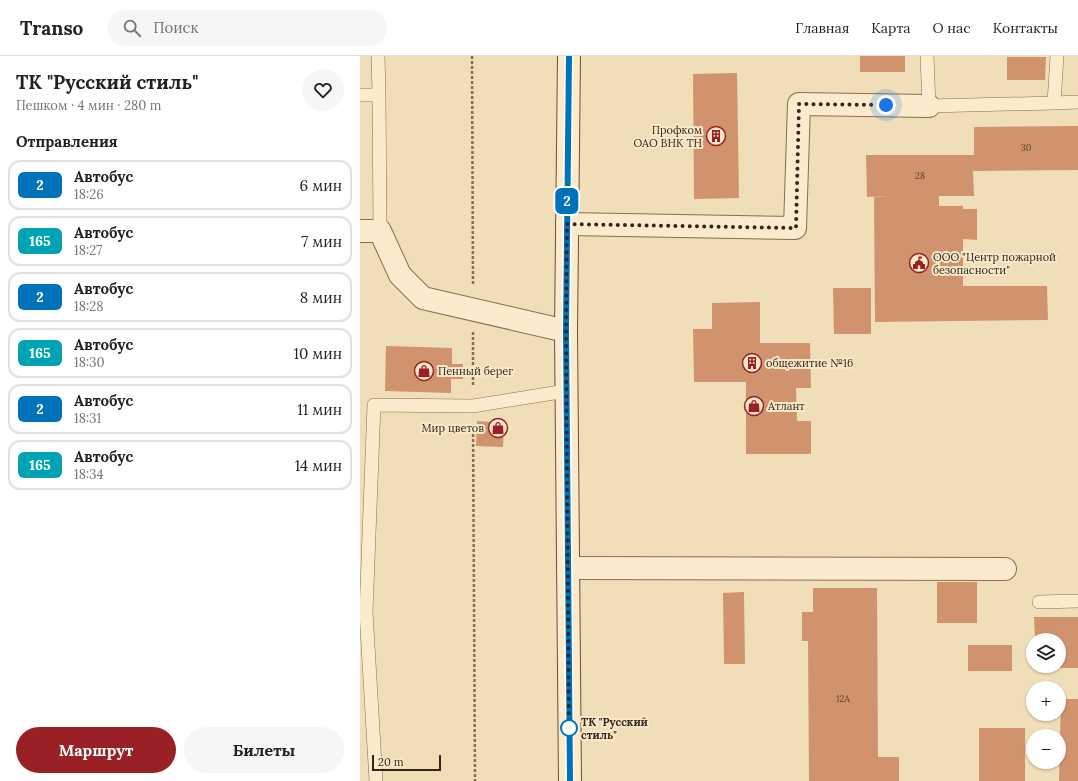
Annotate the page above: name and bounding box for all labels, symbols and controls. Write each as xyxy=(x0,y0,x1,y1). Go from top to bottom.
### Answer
search box xyxy=(107,10,387,46)
text: Transo xyxy=(20,16,83,40)
icon: search xyxy=(121,17,143,39)
text: Поиск xyxy=(153,18,199,37)
text: Главная xyxy=(795,19,849,37)
text: Карта xyxy=(871,19,911,37)
text: О нас xyxy=(933,19,971,37)
text: Контакты xyxy=(993,19,1058,37)
button: heart xyxy=(302,69,344,111)
text: ТК "Русский стиль" xyxy=(16,70,199,94)
your location xyxy=(876,95,896,115)
text: Пешком · 4 мин · 280 m xyxy=(16,97,161,114)
place label: Профком ОАО ВНК ТН xyxy=(634,123,702,150)
building icon: Профком ОАО ВНК ТН xyxy=(705,125,727,147)
text: Отправления xyxy=(16,132,118,151)
house number: 30 xyxy=(1021,142,1032,153)
text: Автобус xyxy=(74,167,133,186)
house number: 28 xyxy=(915,170,925,181)
text: 2 xyxy=(36,176,44,194)
text: 6 мин xyxy=(300,176,342,195)
text: 18:26 xyxy=(74,186,104,203)
line badge: 2 xyxy=(554,188,580,214)
text: 2 xyxy=(563,192,571,210)
text: Автобус xyxy=(74,223,133,242)
text: 165 xyxy=(29,232,51,250)
text: 7 мин xyxy=(301,232,342,251)
text: 18:27 xyxy=(74,242,102,259)
place label: ООО "Центр пожарной безопасности" xyxy=(933,250,1056,277)
public building icon: ООО "Центр пожарной безопасности" xyxy=(908,252,930,274)
text: Автобус xyxy=(74,279,133,298)
text: 2 xyxy=(36,288,44,306)
text: 8 мин xyxy=(300,288,342,307)
text: 18:28 xyxy=(74,298,104,315)
text: Автобус xyxy=(74,335,133,354)
text: 165 xyxy=(29,344,51,362)
text: 10 мин xyxy=(293,344,342,363)
building icon: общежитие №16 xyxy=(741,352,763,374)
text: 18:30 xyxy=(74,354,105,371)
place label: общежитие №16 xyxy=(766,356,853,370)
shop icon: Пенный берег xyxy=(413,360,435,382)
place label: Пенный берег xyxy=(438,364,513,378)
text: Автобус xyxy=(74,391,133,410)
shop icon: Атлант xyxy=(743,395,765,417)
place label: Атлант xyxy=(767,399,805,413)
text: 2 xyxy=(36,400,44,418)
text: 11 мин xyxy=(297,400,342,419)
text: 18:31 xyxy=(74,410,101,427)
shop icon: Мир цветов xyxy=(487,417,509,439)
place label: Мир цветов xyxy=(421,421,484,435)
text: Автобус xyxy=(74,447,133,466)
text: 165 xyxy=(29,456,51,474)
text: 14 мин xyxy=(295,456,342,475)
text: 18:34 xyxy=(74,466,104,483)
map controls xyxy=(1026,633,1066,769)
button: layers xyxy=(1026,633,1066,673)
button: + xyxy=(1026,681,1066,721)
house number: 12А xyxy=(836,693,850,704)
place label: ТК "Русский стиль" xyxy=(581,715,648,742)
marker: ТК "Русский стиль" xyxy=(560,719,578,737)
button: Маршрут xyxy=(16,727,176,773)
button: Билеты xyxy=(184,727,344,773)
button: − xyxy=(1026,729,1066,769)
scale bar xyxy=(372,753,441,772)
text: 20 m xyxy=(378,755,403,769)

